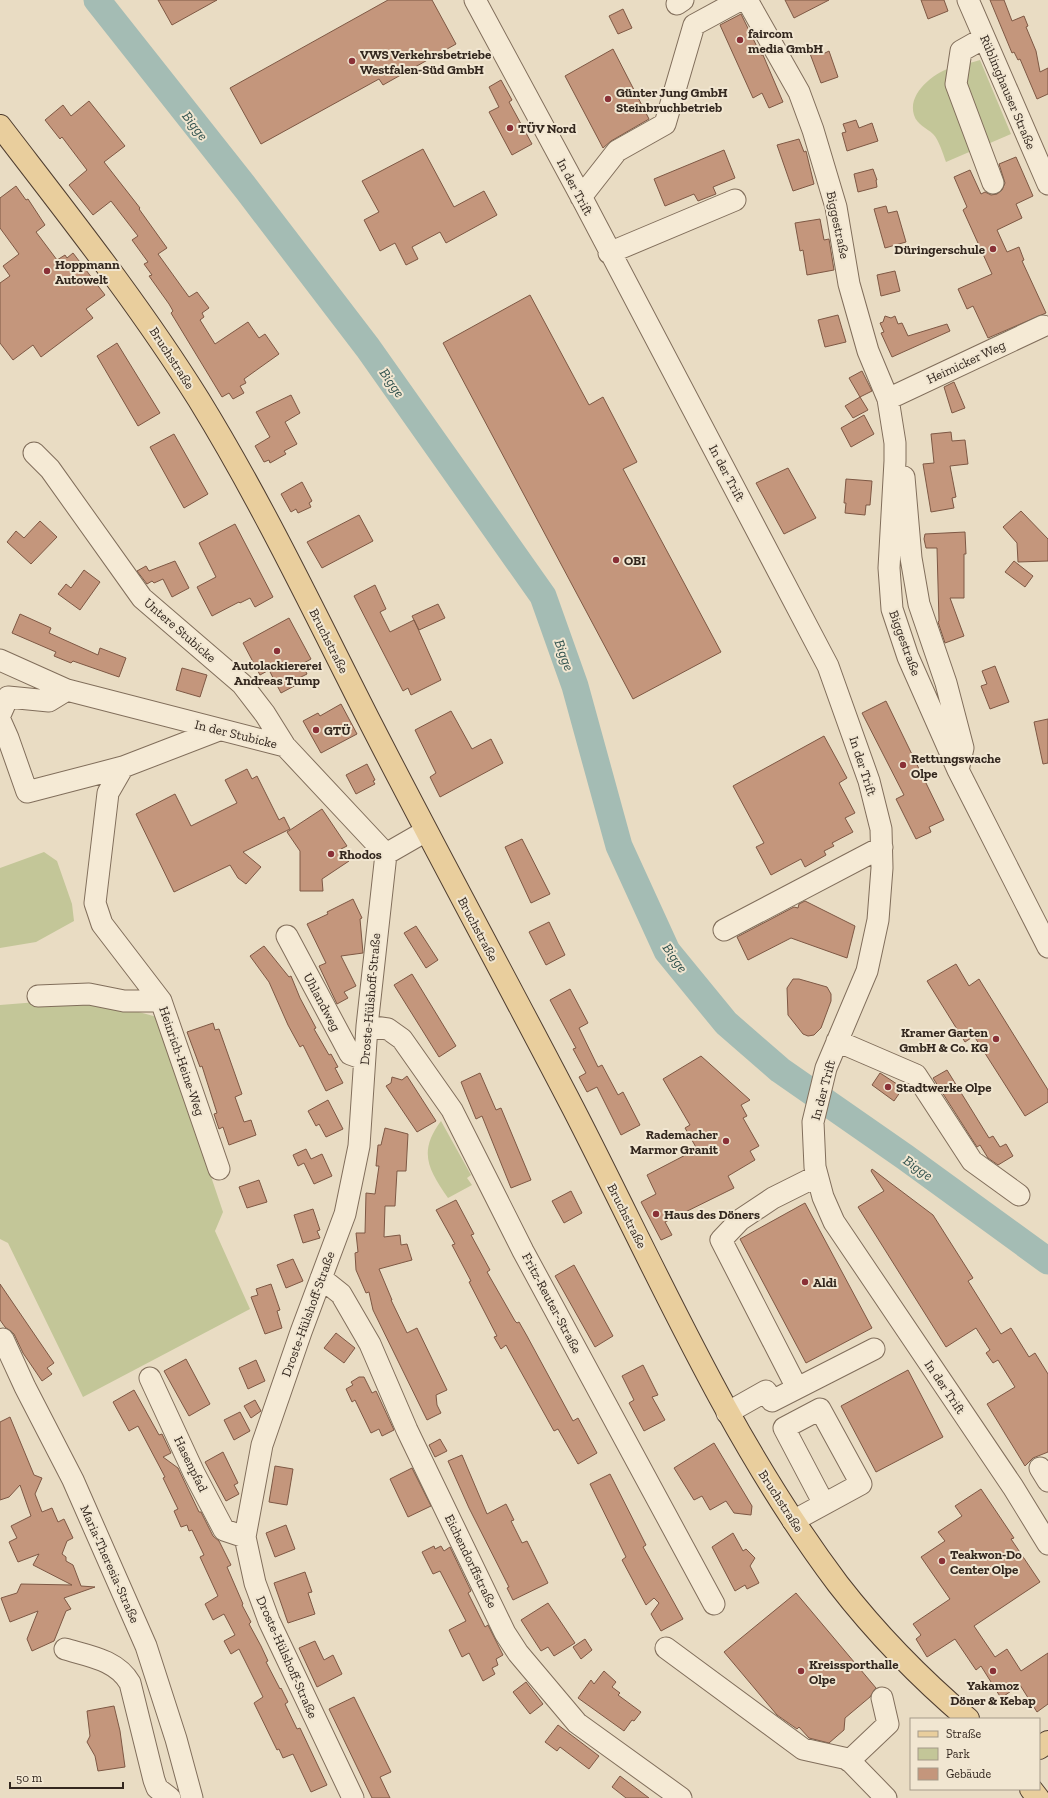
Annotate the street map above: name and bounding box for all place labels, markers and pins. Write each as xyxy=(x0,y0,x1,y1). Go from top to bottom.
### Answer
place label: faircom media GmbH xyxy=(748,26,823,56)
marker: faircom media GmbH xyxy=(735,35,745,45)
place label: VWS Verkehrsbetriebe Westfalen-Süd GmbH xyxy=(360,47,492,77)
marker: VWS Verkehrsbetriebe Westfalen-Süd GmbH xyxy=(347,56,357,66)
place label: Günter Jung GmbH Steinbruchbetrieb xyxy=(616,85,728,115)
marker: Günter Jung GmbH Steinbruchbetrieb xyxy=(603,94,613,104)
place label: TÜV Nord xyxy=(518,121,577,136)
marker: TÜV Nord xyxy=(505,123,515,133)
place label: Düringerschule xyxy=(894,242,986,257)
marker: Düringerschule xyxy=(988,244,998,254)
place label: Hoppmann Autowelt xyxy=(55,257,120,287)
marker: Hoppmann Autowelt xyxy=(42,266,52,276)
place label: OBI xyxy=(624,553,646,568)
marker: OBI xyxy=(611,555,621,565)
marker: Autolackiererei Andreas Tump xyxy=(272,646,282,656)
place label: Autolackiererei Andreas Tump xyxy=(232,658,322,688)
place label: GTÜ xyxy=(324,723,351,738)
marker: GTÜ xyxy=(311,725,321,735)
place label: Rettungswache Olpe xyxy=(911,751,1002,781)
marker: Rettungswache Olpe xyxy=(898,760,908,770)
place label: Rhodos xyxy=(339,847,382,862)
marker: Rhodos xyxy=(326,849,336,859)
place label: Kramer Garten GmbH & Co. KG xyxy=(899,1025,988,1055)
marker: Kramer Garten GmbH & Co. KG xyxy=(991,1034,1001,1044)
place label: Stadtwerke Olpe xyxy=(896,1080,992,1095)
marker: Stadtwerke Olpe xyxy=(883,1082,893,1092)
place label: Rademacher Marmor Granit xyxy=(630,1127,719,1157)
marker: Rademacher Marmor Granit xyxy=(721,1136,731,1146)
place label: Haus des Döners xyxy=(664,1207,760,1222)
marker: Haus des Döners xyxy=(651,1209,661,1219)
place label: Aldi xyxy=(813,1275,837,1290)
marker: Aldi xyxy=(800,1277,810,1287)
place label: Teakwon-Do Center Olpe xyxy=(950,1547,1022,1577)
marker: Teakwon-Do Center Olpe xyxy=(937,1556,947,1566)
place label: Kreissporthalle Olpe xyxy=(809,1657,899,1687)
marker: Kreissporthalle Olpe xyxy=(796,1666,806,1676)
marker: Yakamoz Döner & Kebap xyxy=(988,1666,998,1676)
place label: Yakamoz Döner & Kebap xyxy=(950,1678,1036,1708)

